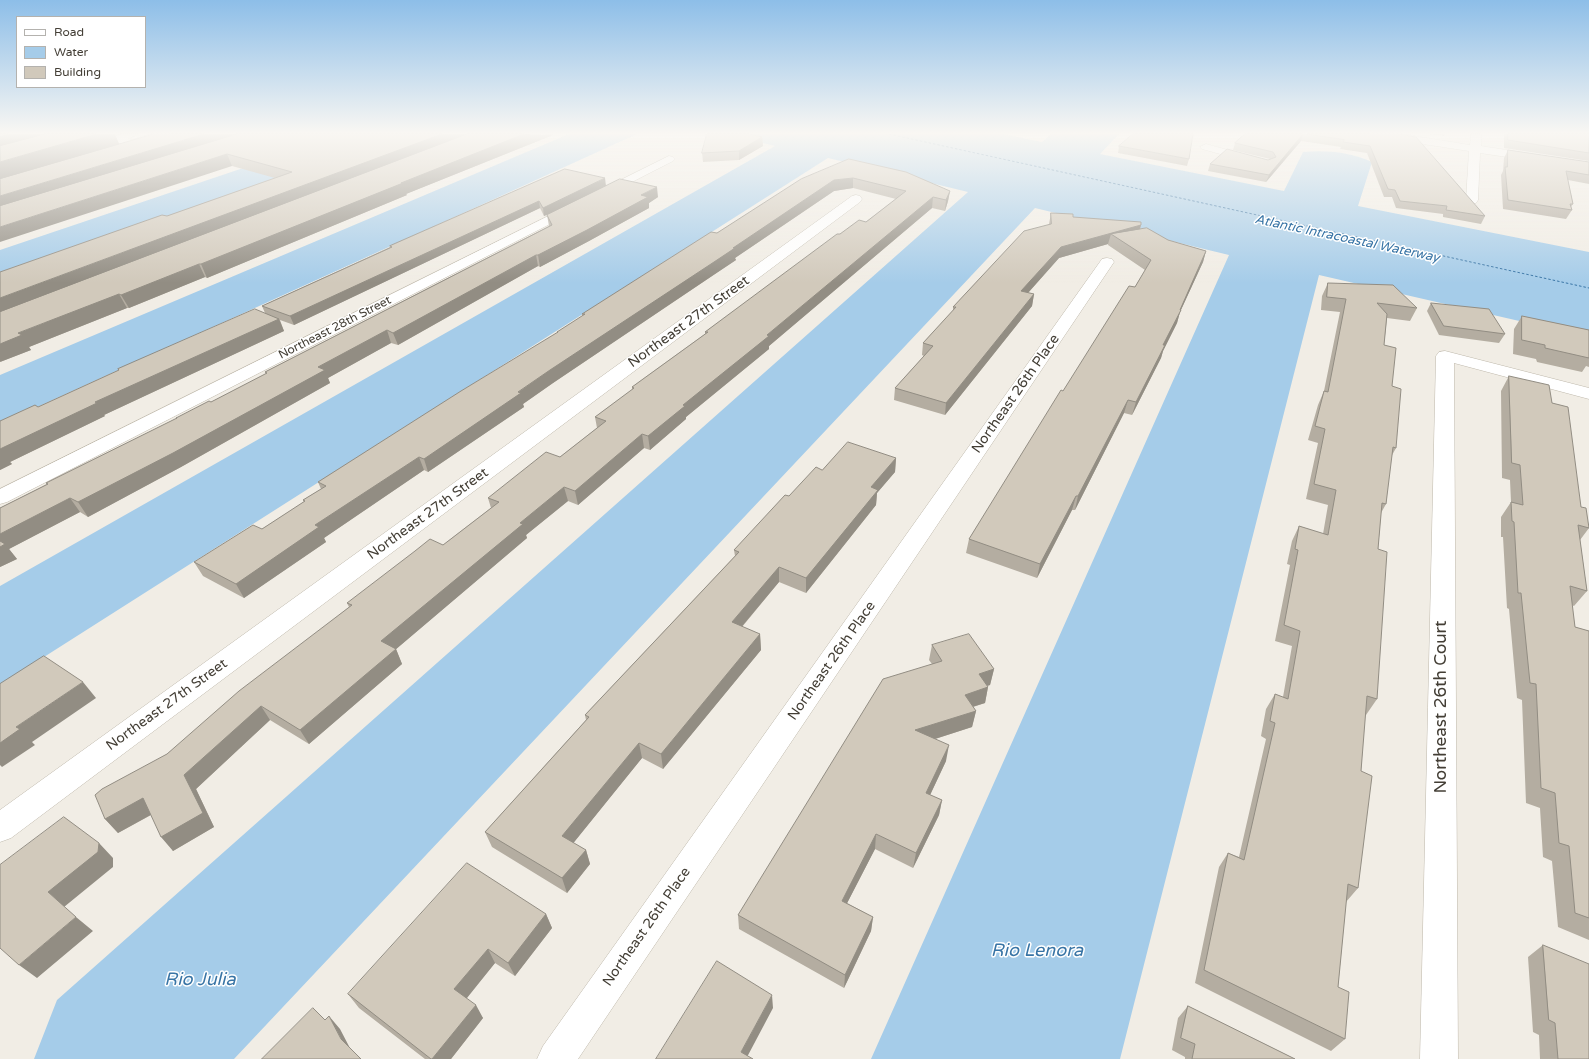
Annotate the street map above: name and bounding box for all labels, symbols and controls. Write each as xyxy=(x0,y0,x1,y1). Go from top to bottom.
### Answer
legend xyxy=(16,16,146,88)
text: Road xyxy=(54,25,84,39)
text: Water xyxy=(54,45,88,59)
text: Building xyxy=(54,65,101,79)
water label: Atlantic Intracoastal Waterway xyxy=(1253,212,1441,266)
street label: Northeast 27th Street xyxy=(625,272,753,372)
street label: Northeast 28th Street xyxy=(276,293,394,363)
street label: Northeast 26th Place xyxy=(969,331,1063,457)
street label: Northeast 27th Street xyxy=(364,464,492,564)
street label: Northeast 26th Place xyxy=(785,598,879,724)
street label: Northeast 26th Court xyxy=(1432,620,1452,794)
street label: Northeast 27th Street xyxy=(103,655,231,755)
street label: Northeast 26th Place xyxy=(600,864,694,990)
water label: Rio Lenora xyxy=(991,940,1083,962)
water label: Rio Julia xyxy=(164,969,236,991)

